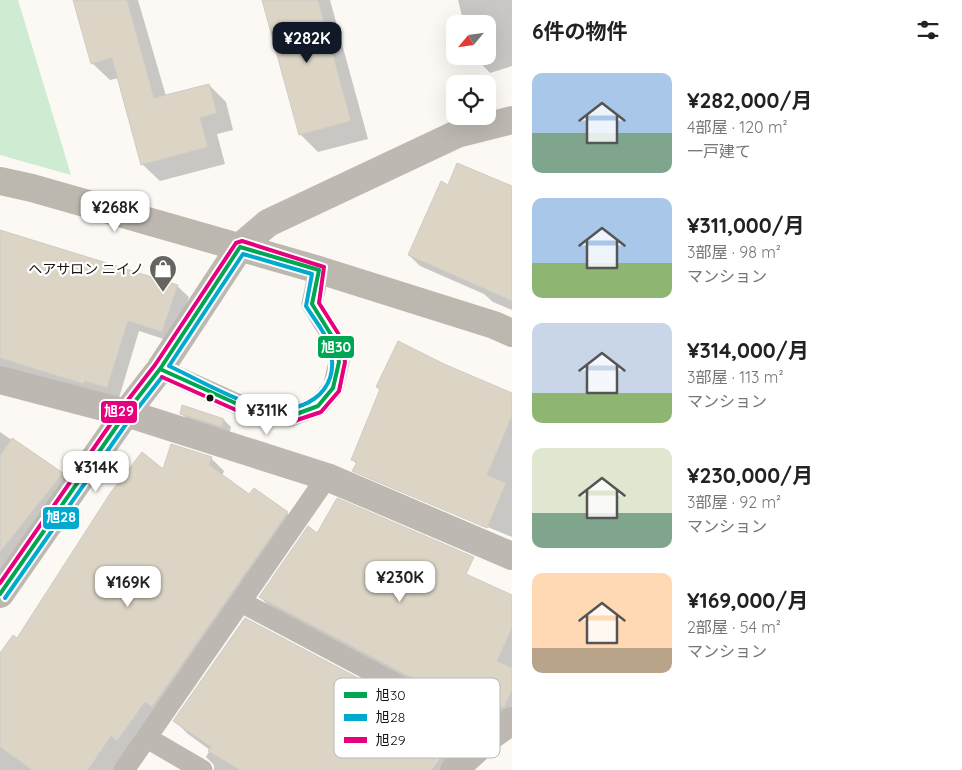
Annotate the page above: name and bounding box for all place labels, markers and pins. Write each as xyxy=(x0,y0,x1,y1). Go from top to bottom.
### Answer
pin: ¥282K xyxy=(272,22,342,64)
pin: ¥268K xyxy=(80,190,150,233)
shop icon: ヘアサロン ニイノ xyxy=(148,254,178,293)
place label: ヘアサロン ニイノ xyxy=(28,260,144,278)
unlabelled marker xyxy=(205,393,215,403)
pin: ¥311K xyxy=(232,394,302,436)
pin: ¥314K xyxy=(61,450,131,493)
pin: ¥230K xyxy=(365,560,435,603)
pin: ¥169K xyxy=(93,566,163,608)

